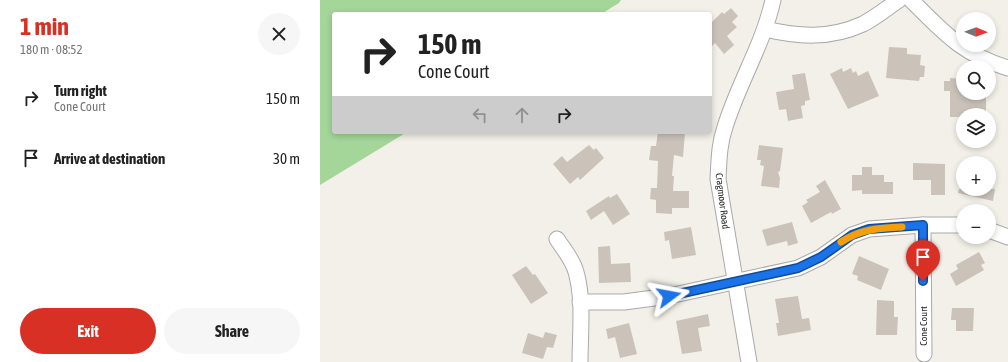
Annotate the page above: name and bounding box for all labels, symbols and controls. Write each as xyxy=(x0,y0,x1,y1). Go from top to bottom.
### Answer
north arrow xyxy=(956,12,996,52)
map controls xyxy=(956,12,996,244)
text: 1 min xyxy=(20,13,69,40)
button: close xyxy=(258,13,300,55)
icon: right xyxy=(352,28,404,80)
text: 150 m xyxy=(418,28,481,60)
text: 180 m · 08:52 xyxy=(20,42,83,57)
button: search xyxy=(956,60,996,100)
text: Cone Court xyxy=(418,61,490,82)
text: Turn right xyxy=(54,82,107,99)
icon: right xyxy=(20,87,42,109)
text: 150 m xyxy=(266,90,300,107)
text: Cone Court xyxy=(54,99,106,114)
icon: left xyxy=(469,104,491,126)
icon: ahead xyxy=(511,104,533,126)
icon: right xyxy=(553,104,575,126)
button: layers xyxy=(956,108,996,148)
icon: arrive xyxy=(20,147,42,169)
text: Arrive at destination xyxy=(54,150,165,167)
text: 30 m xyxy=(273,150,300,167)
button: + xyxy=(956,156,996,196)
street label: Cragmoor Road xyxy=(714,172,731,230)
button: − xyxy=(956,204,996,244)
pin xyxy=(906,240,940,281)
icon: arrive xyxy=(912,246,934,268)
position arrow xyxy=(648,275,690,317)
street label: Cone Court xyxy=(918,306,929,346)
button: Exit xyxy=(20,308,156,354)
button: Share xyxy=(164,308,300,354)

